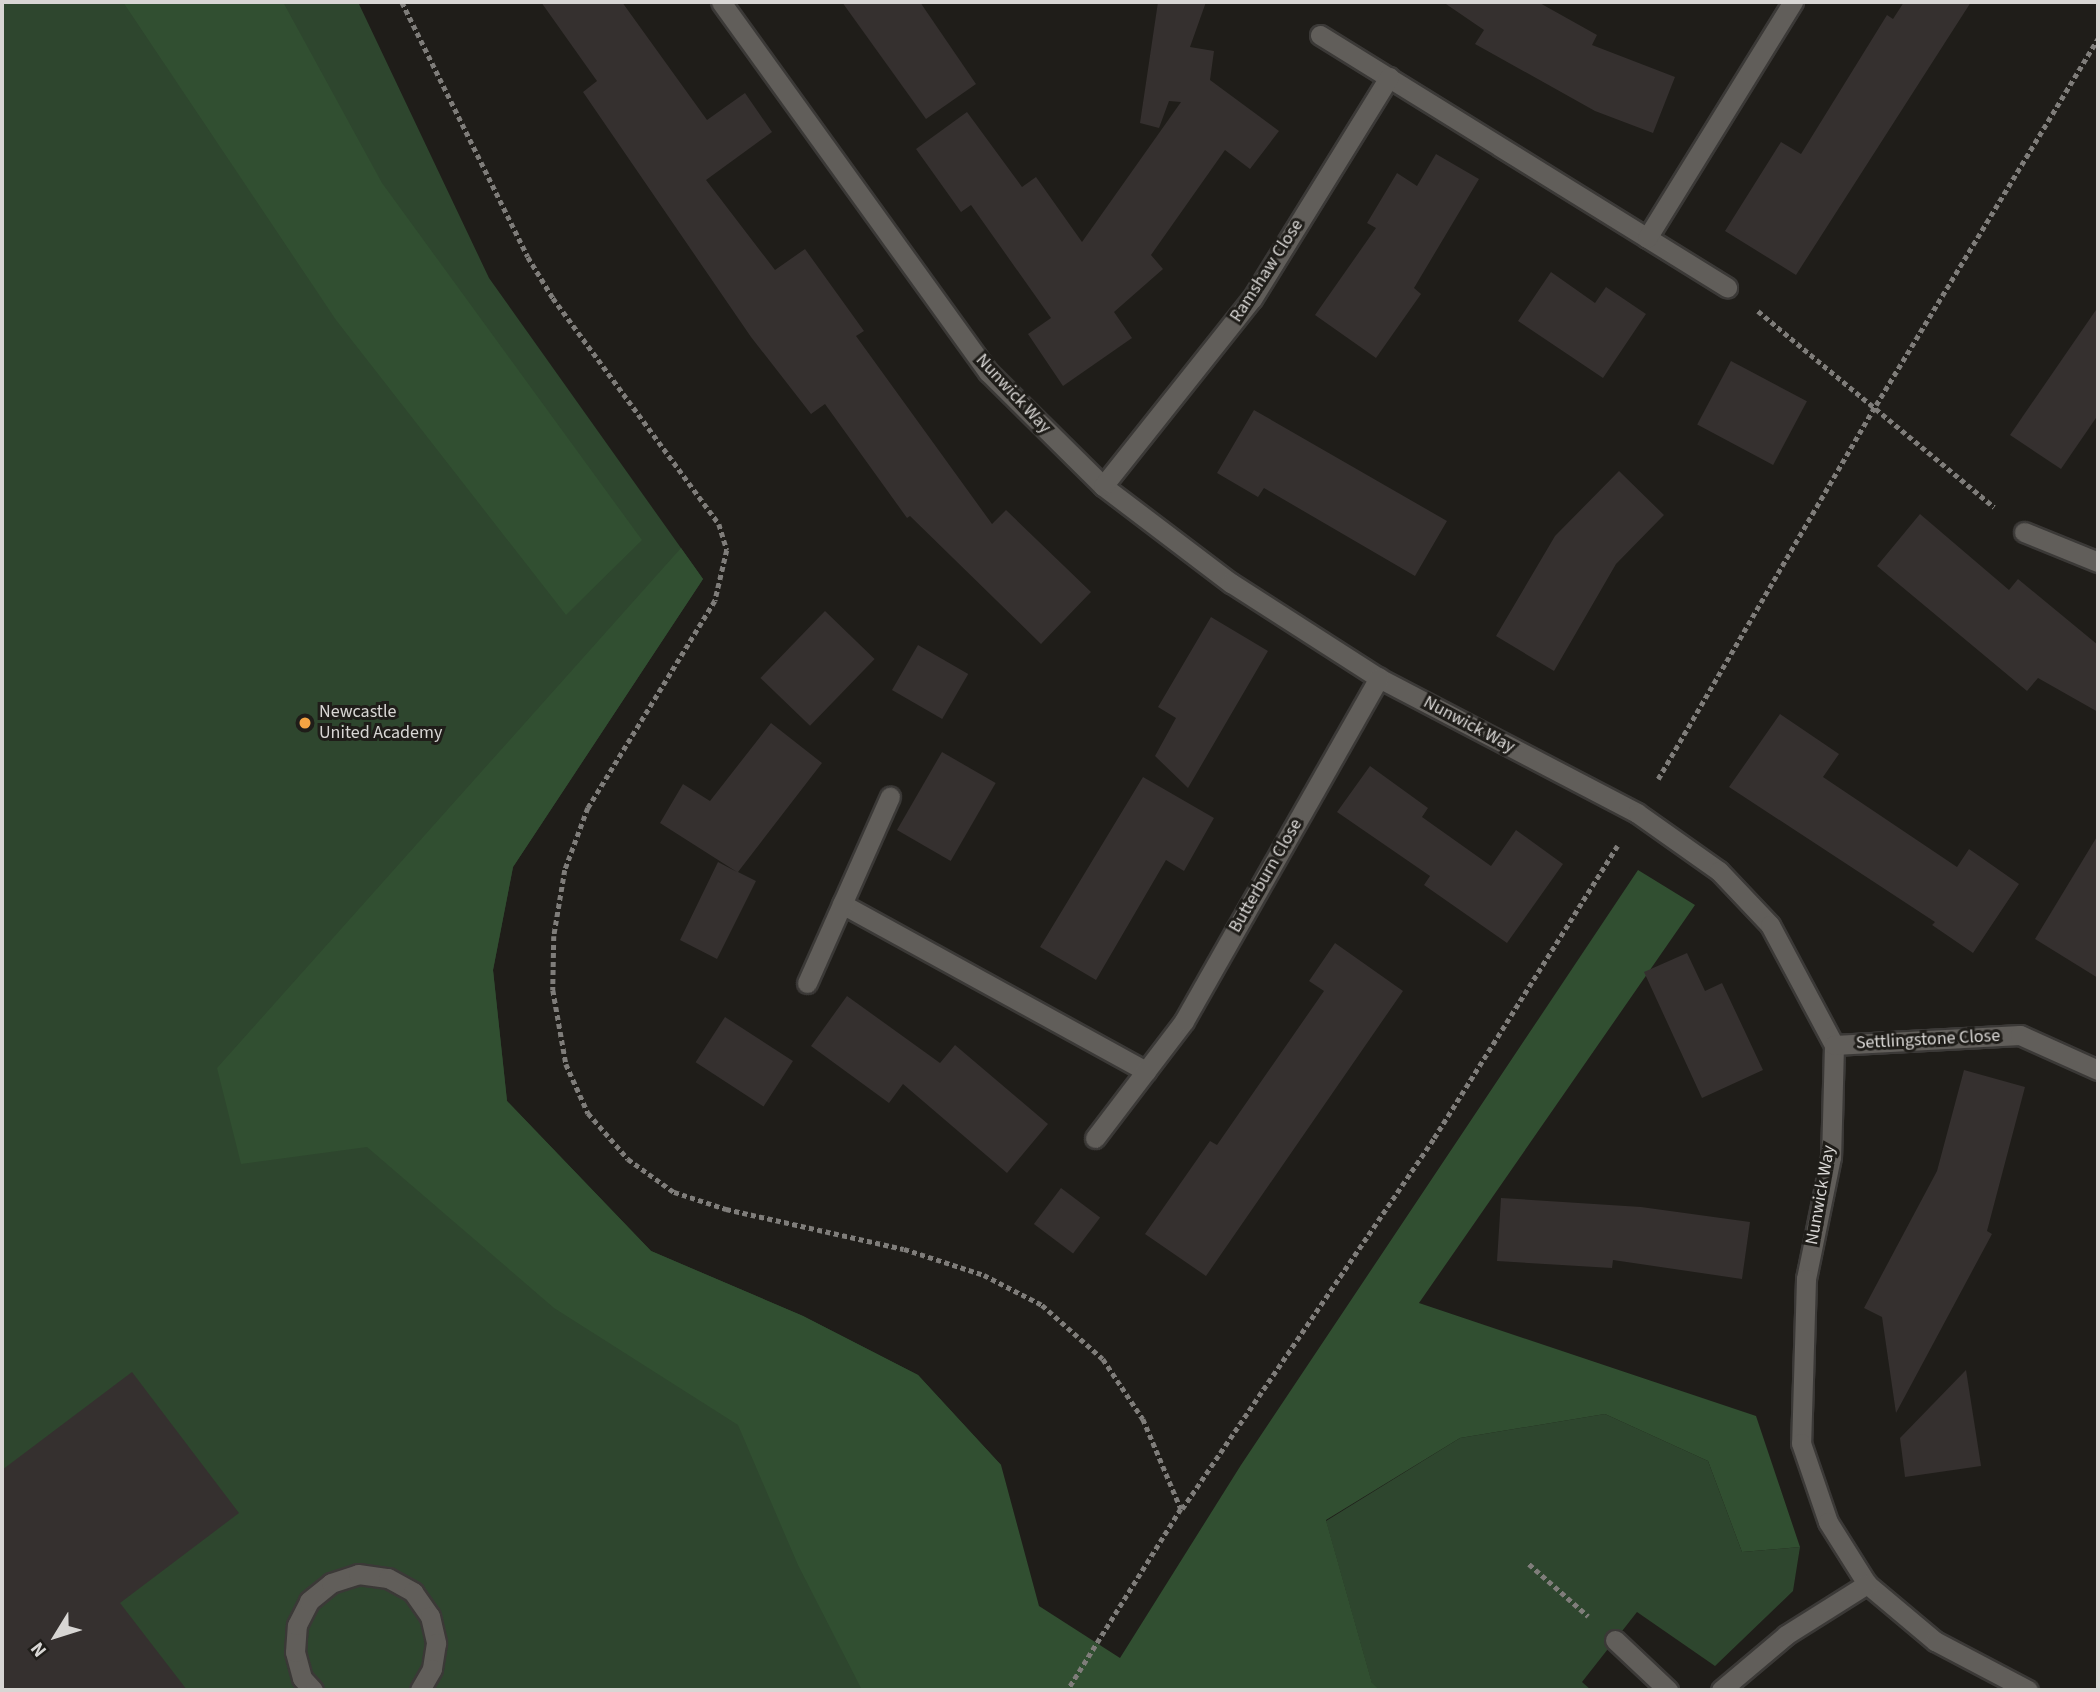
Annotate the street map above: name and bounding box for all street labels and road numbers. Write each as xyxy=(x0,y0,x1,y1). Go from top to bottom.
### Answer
street label: Ramshaw Close xyxy=(1226,216,1308,326)
street label: Nunwick Way xyxy=(971,350,1055,438)
street label: Nunwick Way xyxy=(1419,692,1519,758)
street label: Butterburn Close xyxy=(1225,815,1307,937)
street label: Settlingstone Close xyxy=(1855,1025,2001,1055)
street label: Nunwick Way xyxy=(1802,1144,1840,1246)

